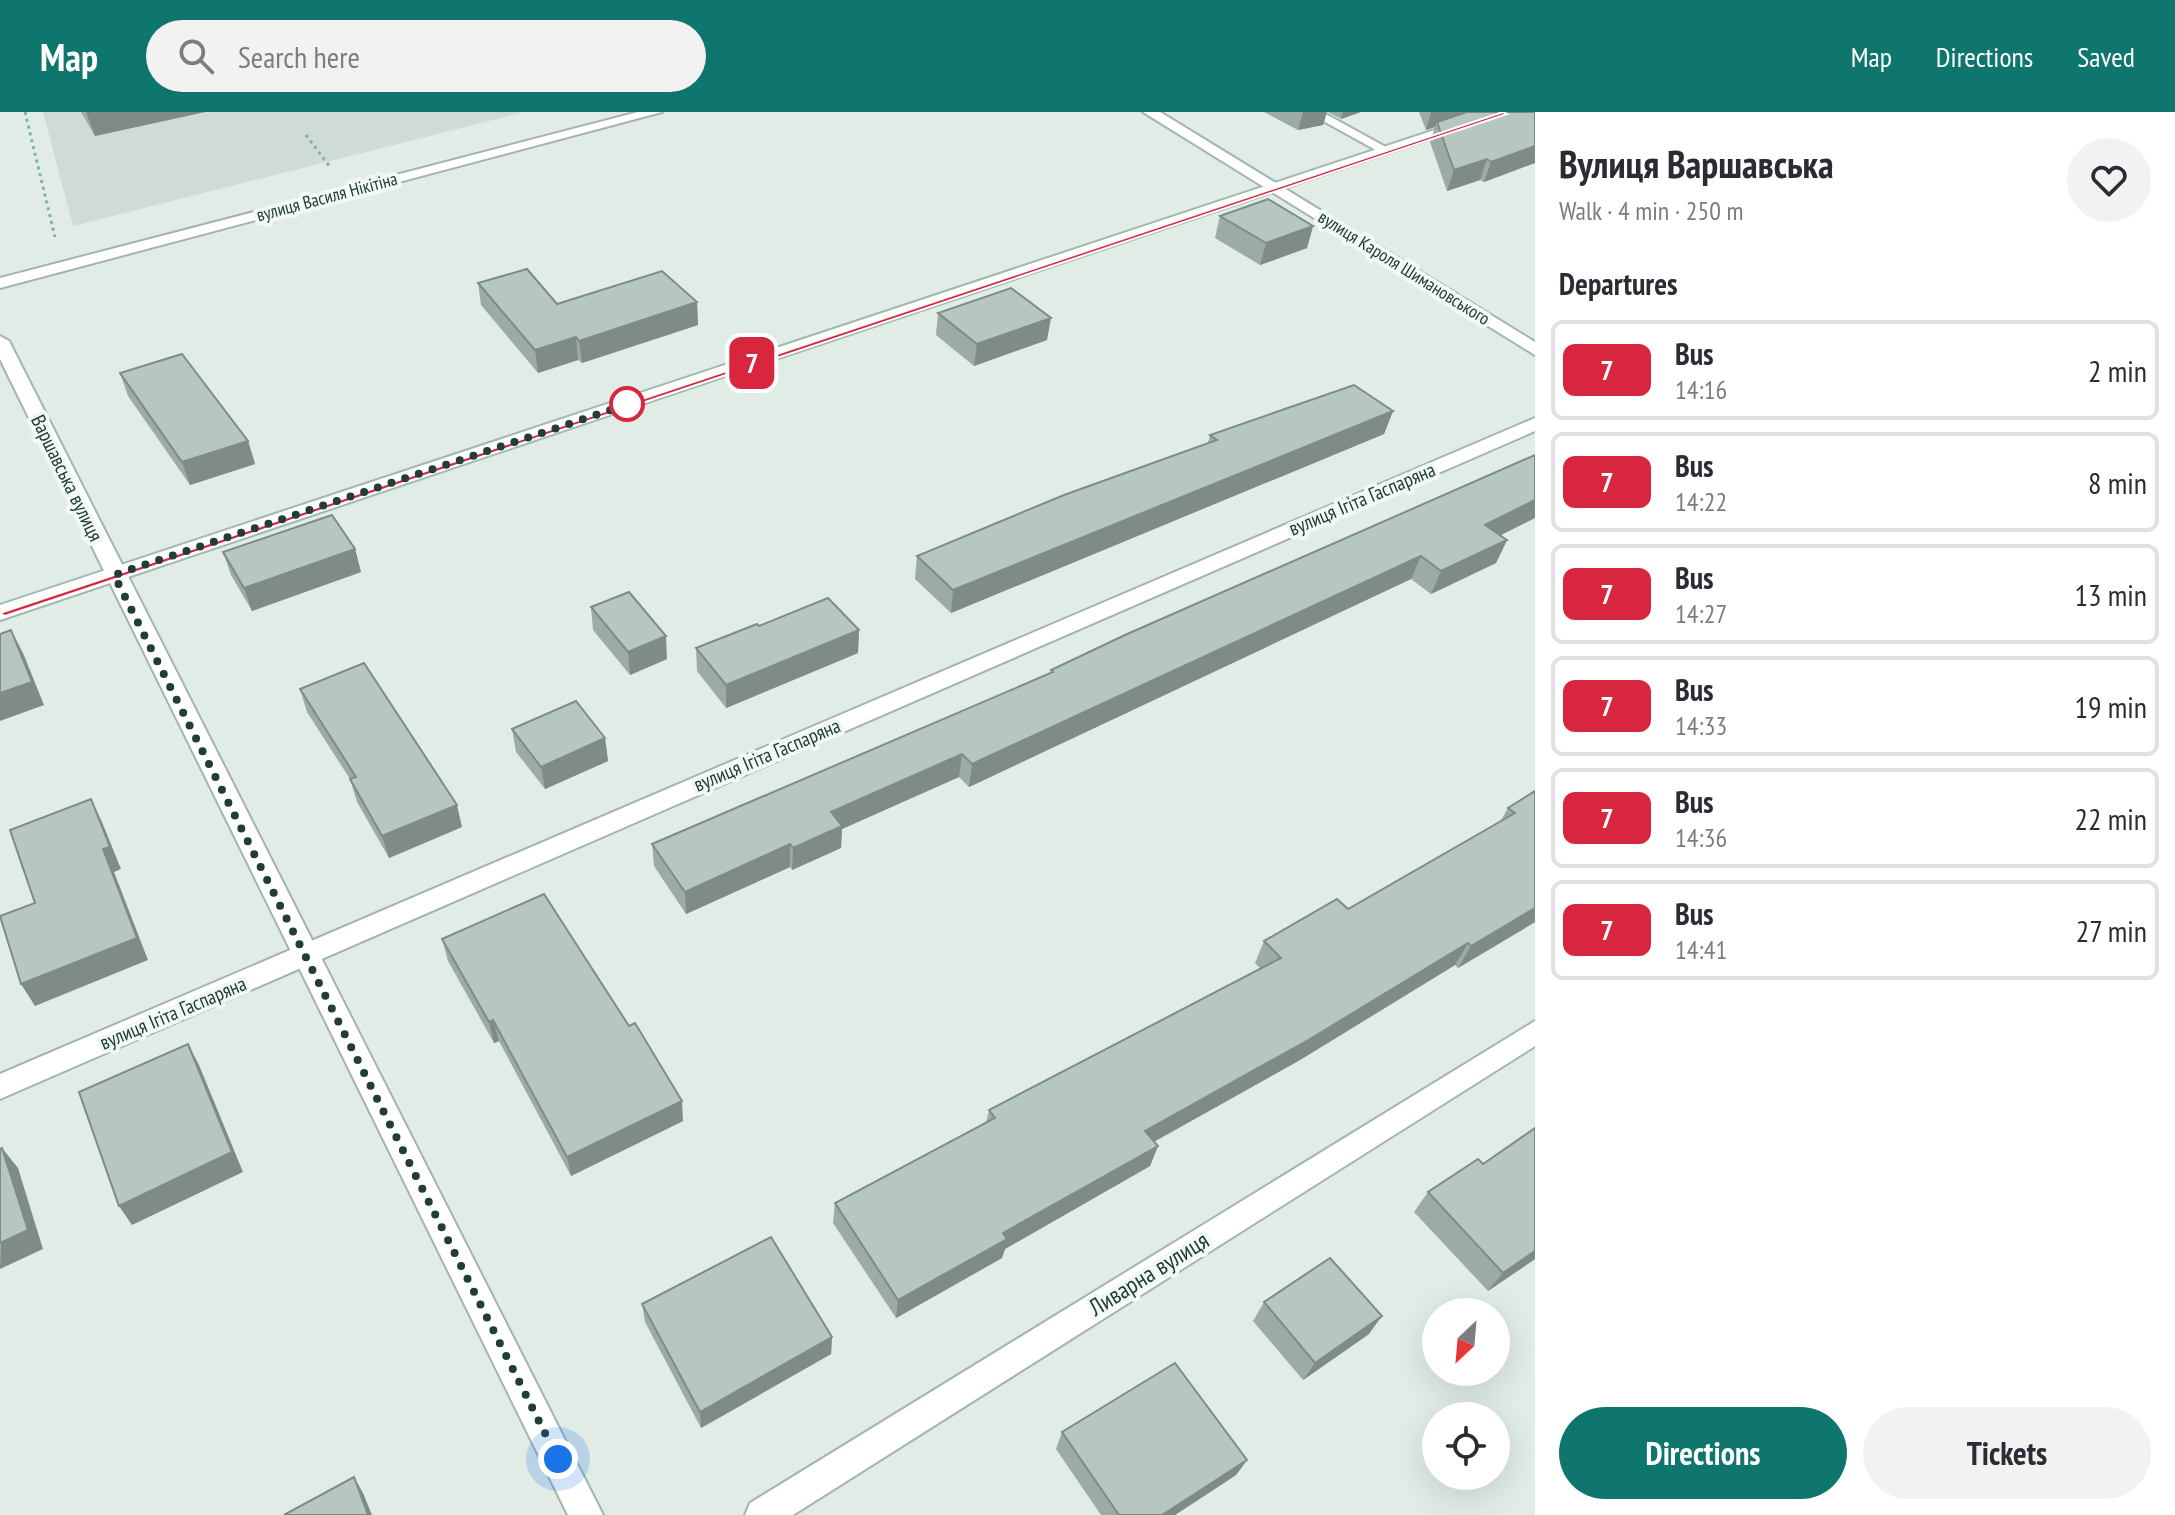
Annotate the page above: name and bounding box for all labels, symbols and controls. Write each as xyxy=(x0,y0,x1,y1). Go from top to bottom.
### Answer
search box xyxy=(146,20,706,92)
text: Map xyxy=(40,32,98,81)
icon: search xyxy=(174,34,218,78)
text: Search here xyxy=(238,37,360,76)
text: Map xyxy=(1851,38,1892,75)
text: Directions xyxy=(1936,38,2033,75)
text: Saved xyxy=(2077,38,2135,75)
button: heart xyxy=(2067,138,2151,222)
text: Вулиця Варшавська xyxy=(1559,139,1834,188)
street label: вулиця Василя Нікітіна xyxy=(254,167,400,226)
text: Walk · 4 min · 250 m xyxy=(1559,194,1743,227)
street label: вулиця Кароля Шимановського xyxy=(1314,205,1495,330)
text: Departures xyxy=(1559,264,1677,303)
text: Bus xyxy=(1675,334,1714,373)
line badge: 7 xyxy=(726,337,778,389)
text: 7 xyxy=(745,344,759,381)
text: 7 xyxy=(1600,351,1614,388)
text: 2 min xyxy=(2088,351,2147,390)
text: 14:16 xyxy=(1675,373,1727,406)
unlabelled marker xyxy=(610,387,644,421)
street label: Варшавська вулиця xyxy=(25,410,109,546)
text: Bus xyxy=(1675,446,1714,485)
street label: вулиця Ігіта Гаспаряна xyxy=(1285,456,1439,542)
text: 7 xyxy=(1600,463,1614,500)
text: 8 min xyxy=(2088,463,2147,502)
text: 14:22 xyxy=(1675,485,1727,518)
text: Bus xyxy=(1675,558,1714,597)
text: 7 xyxy=(1600,575,1614,612)
text: 13 min xyxy=(2074,575,2147,614)
text: 14:27 xyxy=(1675,597,1727,630)
text: Bus xyxy=(1675,670,1714,709)
text: 7 xyxy=(1600,687,1614,724)
text: 19 min xyxy=(2074,687,2147,726)
text: 14:33 xyxy=(1675,709,1727,742)
street label: вулиця Ігіта Гаспаряна xyxy=(690,712,844,798)
text: Bus xyxy=(1675,782,1714,821)
text: 7 xyxy=(1600,799,1614,836)
text: 22 min xyxy=(2074,799,2147,838)
text: 14:36 xyxy=(1675,821,1727,854)
text: Bus xyxy=(1675,894,1714,933)
text: 7 xyxy=(1600,911,1614,948)
text: 27 min xyxy=(2076,911,2147,950)
text: 14:41 xyxy=(1675,933,1727,966)
street label: вулиця Ігіта Гаспаряна xyxy=(96,970,250,1056)
street label: Ливарна вулиця xyxy=(1082,1224,1215,1323)
north arrow xyxy=(1422,1298,1510,1386)
map controls xyxy=(1422,1298,1510,1490)
button: locate xyxy=(1422,1402,1510,1490)
button: Directions xyxy=(1559,1407,1847,1499)
button: Tickets xyxy=(1863,1407,2151,1499)
your location xyxy=(538,1439,578,1479)

